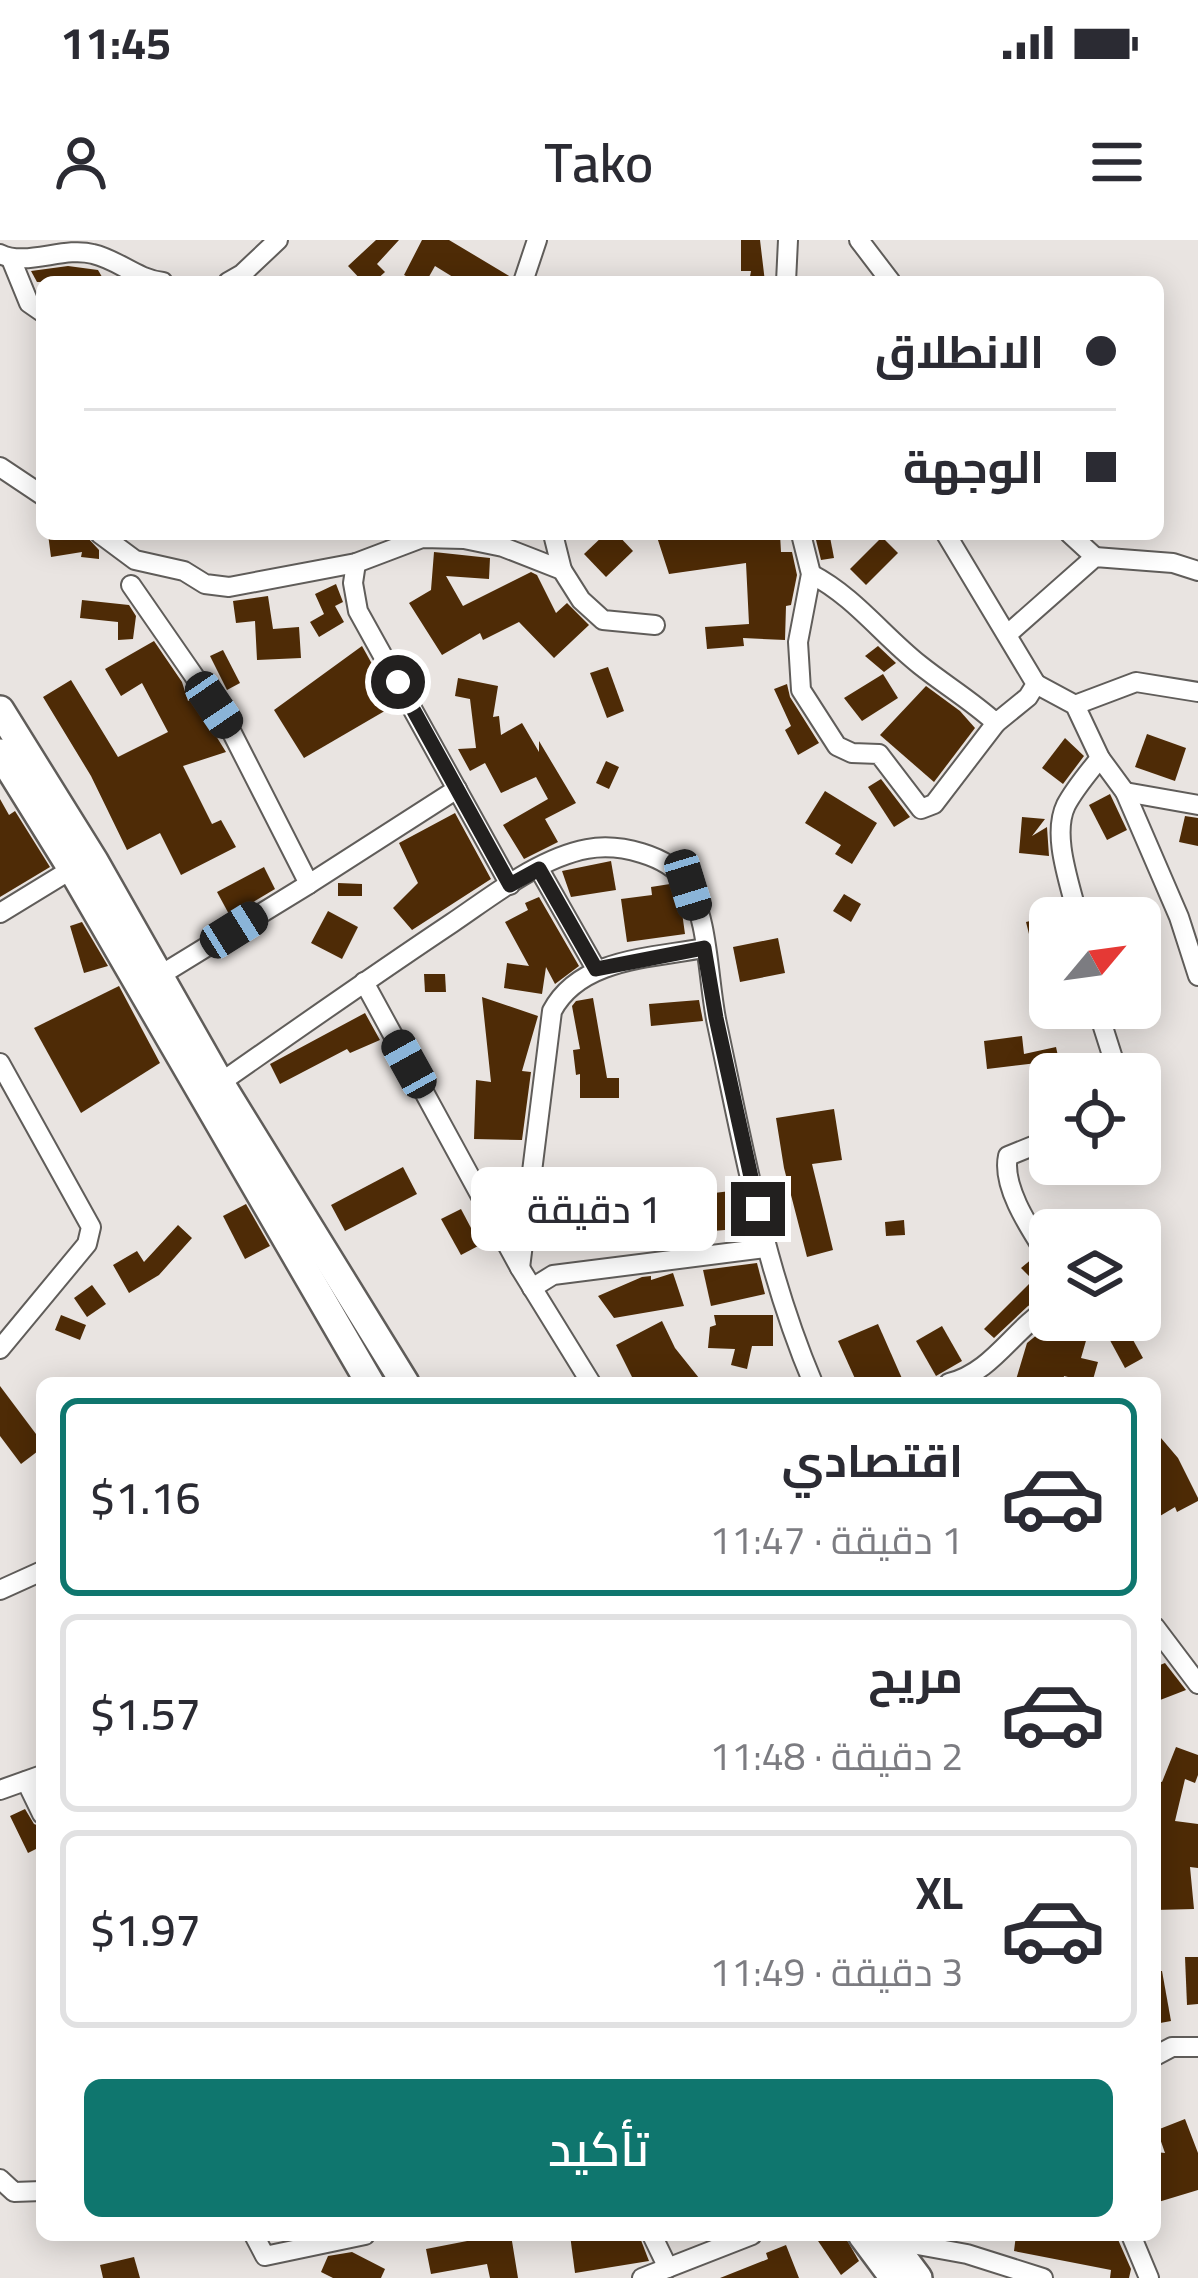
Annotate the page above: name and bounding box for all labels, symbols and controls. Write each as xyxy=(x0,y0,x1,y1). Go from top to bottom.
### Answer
text: 11:45 xyxy=(60,0,171,85)
text: Tako xyxy=(544,112,654,213)
icon: person xyxy=(48,129,114,195)
icon: menu xyxy=(1084,129,1150,195)
text: الانطلاق xyxy=(875,309,1044,394)
text: الوجهة xyxy=(903,424,1044,509)
route start xyxy=(371,655,425,709)
car xyxy=(179,665,249,745)
car xyxy=(660,845,716,925)
car xyxy=(194,896,274,964)
north arrow xyxy=(1029,897,1161,1029)
map controls xyxy=(1029,897,1161,1341)
car xyxy=(376,1024,442,1104)
button: locate xyxy=(1029,1053,1161,1185)
callout: 1 دقيقة xyxy=(470,1167,716,1251)
text: 1 دقيقة xyxy=(527,1172,661,1245)
route end xyxy=(731,1182,785,1236)
button: layers xyxy=(1029,1209,1161,1341)
text: اقتصادي xyxy=(782,1418,963,1503)
icon: car xyxy=(999,1443,1107,1551)
text: $1.16 xyxy=(90,1455,201,1540)
text: 1 دقيقة · 11:47 xyxy=(710,1503,963,1576)
text: مريح xyxy=(868,1634,963,1719)
icon: car xyxy=(999,1659,1107,1767)
text: $1.57 xyxy=(90,1671,201,1756)
text: 2 دقيقة · 11:48 xyxy=(710,1719,963,1792)
text: XL xyxy=(916,1850,963,1935)
icon: car xyxy=(999,1875,1107,1983)
text: $1.97 xyxy=(90,1887,201,1972)
text: 3 دقيقة · 11:49 xyxy=(710,1935,963,2008)
button: تأكيد xyxy=(84,2079,1113,2217)

